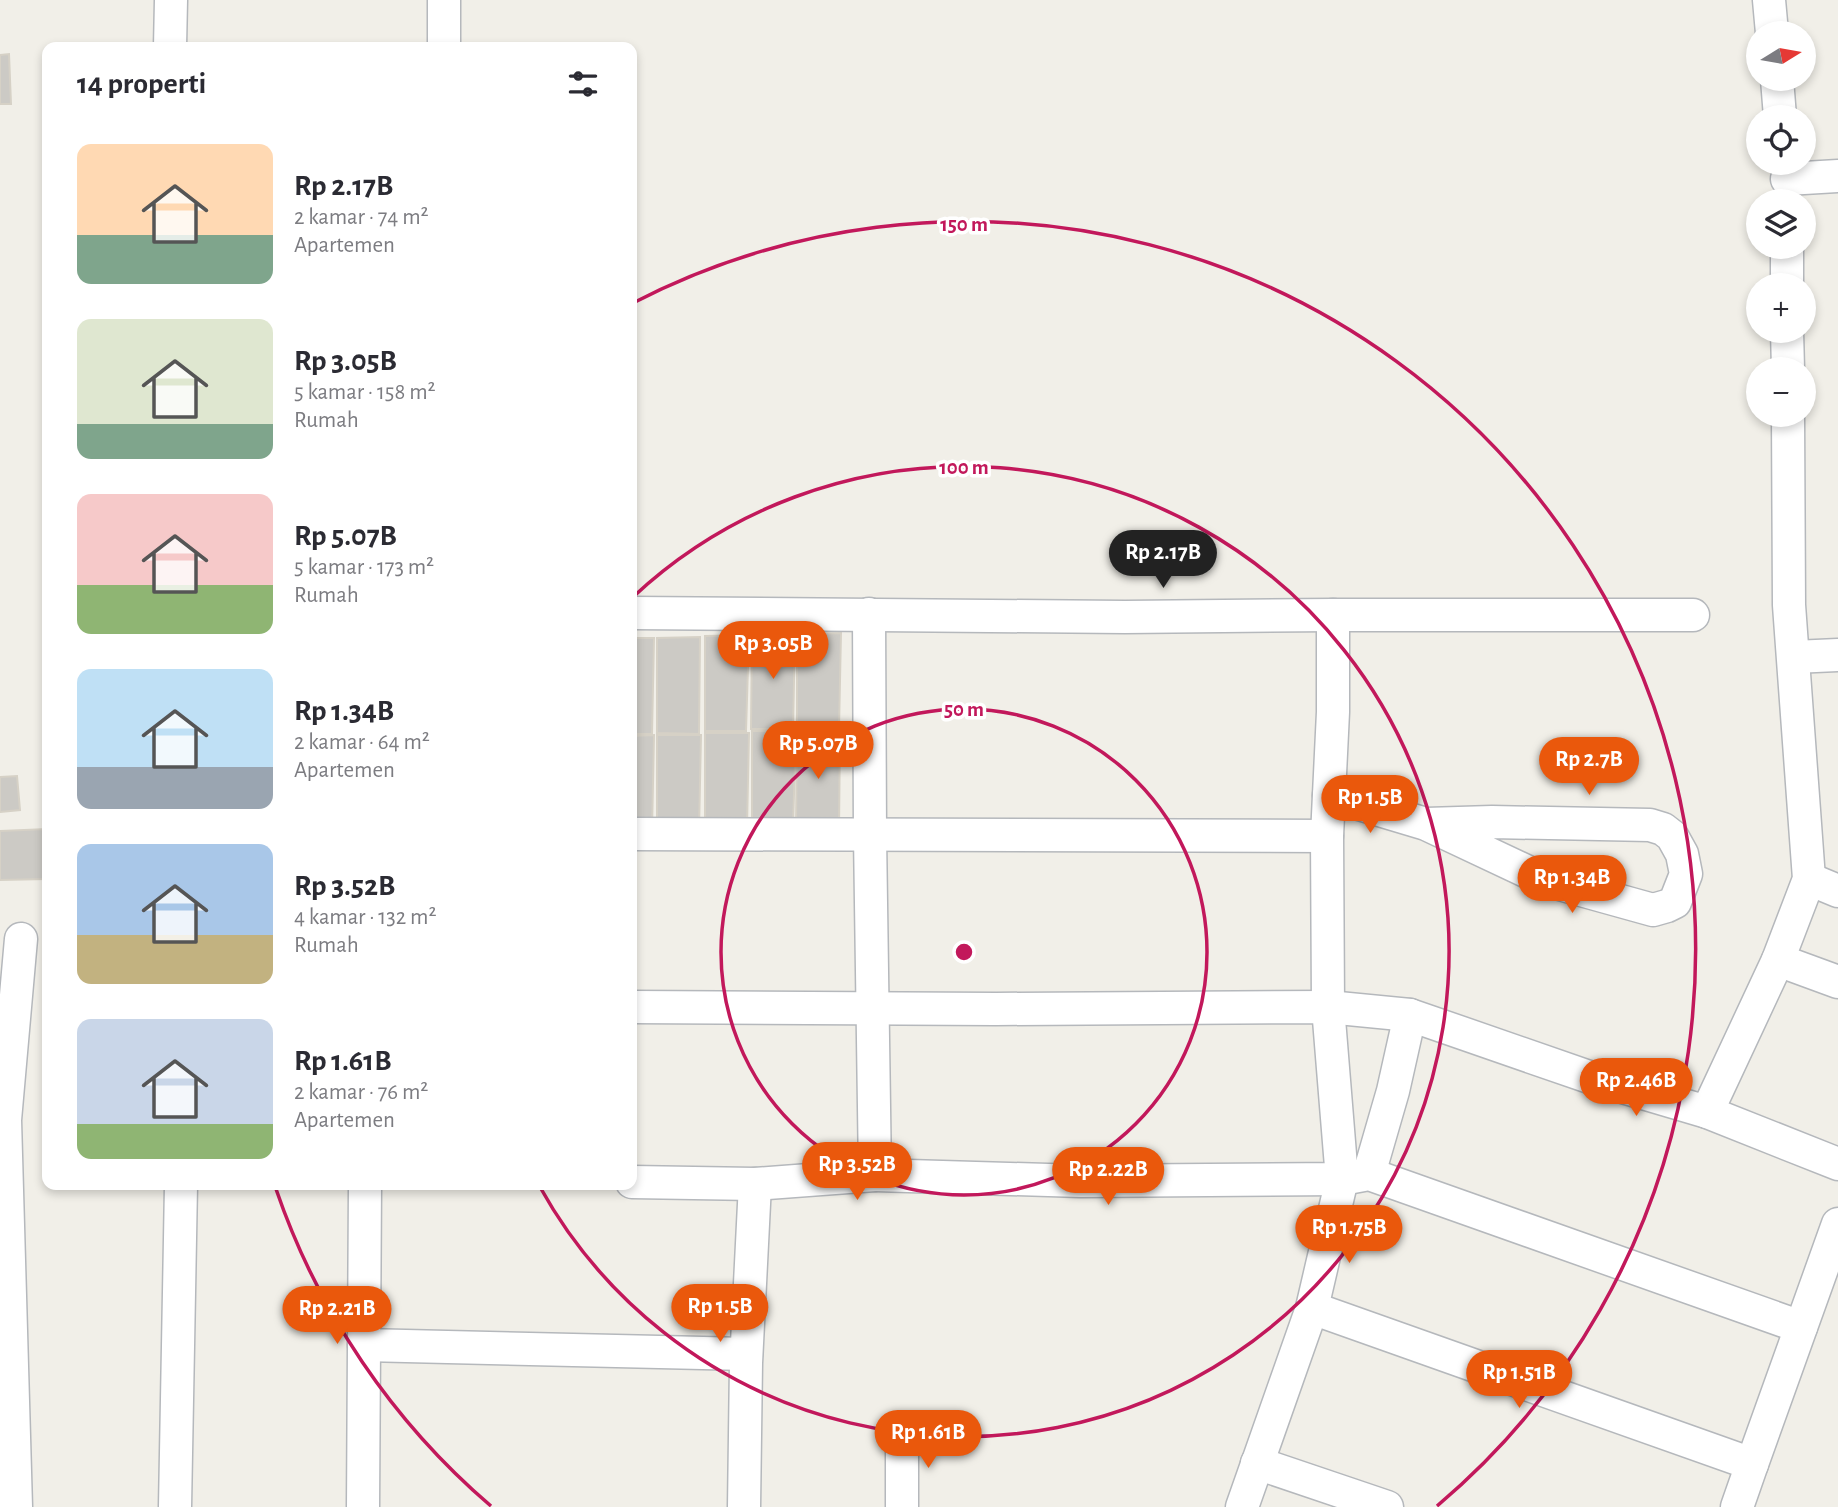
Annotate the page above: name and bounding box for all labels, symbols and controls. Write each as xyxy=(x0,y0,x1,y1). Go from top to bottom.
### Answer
north arrow xyxy=(1746,21,1816,91)
map controls xyxy=(1746,21,1816,427)
icon: filters xyxy=(564,65,602,103)
text: 14 properti xyxy=(77,69,206,99)
button: locate xyxy=(1746,105,1816,175)
text: Rp 2.17B xyxy=(294,171,393,201)
icon: home xyxy=(133,172,217,256)
button: layers xyxy=(1746,189,1816,259)
text: 2 kamar · 74 m² xyxy=(294,206,429,229)
text: 150 m xyxy=(940,214,988,235)
text: Apartemen xyxy=(294,234,395,257)
button: + xyxy=(1746,273,1816,343)
text: Rp 3.05B xyxy=(294,346,397,376)
icon: home xyxy=(133,347,217,431)
button: − xyxy=(1746,357,1816,427)
text: 5 kamar · 158 m² xyxy=(294,381,436,404)
text: Rumah xyxy=(294,409,359,432)
text: 100 m xyxy=(939,457,989,478)
text: Rp 5.07B xyxy=(294,521,397,551)
icon: home xyxy=(133,522,217,606)
pin: Rp 2.17B xyxy=(1091,530,1235,590)
text: Rp 2.17B xyxy=(1125,541,1201,564)
text: 5 kamar · 173 m² xyxy=(294,556,434,579)
text: Rumah xyxy=(294,584,359,607)
pin: Rp 3.05B xyxy=(701,622,845,681)
text: Rp 3.05B xyxy=(734,632,812,655)
text: Rp 1.34B xyxy=(294,696,394,726)
icon: home xyxy=(133,697,217,781)
text: 50 m xyxy=(944,699,984,720)
pin: Rp 5.07B xyxy=(746,722,890,781)
text: 2 kamar · 64 m² xyxy=(294,731,430,754)
text: Rp 5.07B xyxy=(779,732,857,755)
pin: Rp 2.7B xyxy=(1524,738,1654,797)
text: Rp 2.7B xyxy=(1555,748,1623,771)
text: Apartemen xyxy=(294,759,395,782)
pin: Rp 1.5B xyxy=(1305,776,1435,835)
text: Rp 1.5B xyxy=(1337,786,1403,809)
pin: Rp 1.34B xyxy=(1500,856,1644,915)
text: Rp 1.34B xyxy=(1534,866,1610,889)
text: Rp 3.52B xyxy=(294,871,395,901)
icon: home xyxy=(133,872,217,956)
text: 4 kamar · 132 m² xyxy=(294,906,436,929)
text: Rumah xyxy=(294,934,359,957)
centre of rings xyxy=(952,940,976,964)
text: Rp 1.61B xyxy=(294,1046,392,1076)
icon: home xyxy=(133,1047,217,1131)
pin: Rp 2.46B xyxy=(1564,1058,1708,1118)
text: Rp 2.46B xyxy=(1596,1069,1676,1092)
text: 2 kamar · 76 m² xyxy=(294,1081,428,1104)
text: Apartemen xyxy=(294,1109,395,1132)
pin: Rp 3.52B xyxy=(785,1142,929,1202)
pin: Rp 2.22B xyxy=(1036,1148,1180,1207)
text: Rp 3.52B xyxy=(818,1153,896,1176)
text: Rp 2.22B xyxy=(1068,1158,1148,1181)
pin: Rp 1.75B xyxy=(1277,1206,1421,1265)
text: Rp 1.75B xyxy=(1311,1216,1387,1239)
pin: Rp 1.5B xyxy=(655,1284,785,1344)
pin: Rp 2.21B xyxy=(265,1286,409,1346)
text: Rp 1.5B xyxy=(687,1295,753,1318)
text: Rp 2.21B xyxy=(298,1297,376,1320)
pin: Rp 1.51B xyxy=(1447,1350,1591,1410)
text: Rp 1.51B xyxy=(1482,1361,1556,1384)
pin: Rp 1.61B xyxy=(856,1410,1000,1470)
text: Rp 1.61B xyxy=(891,1421,965,1444)

